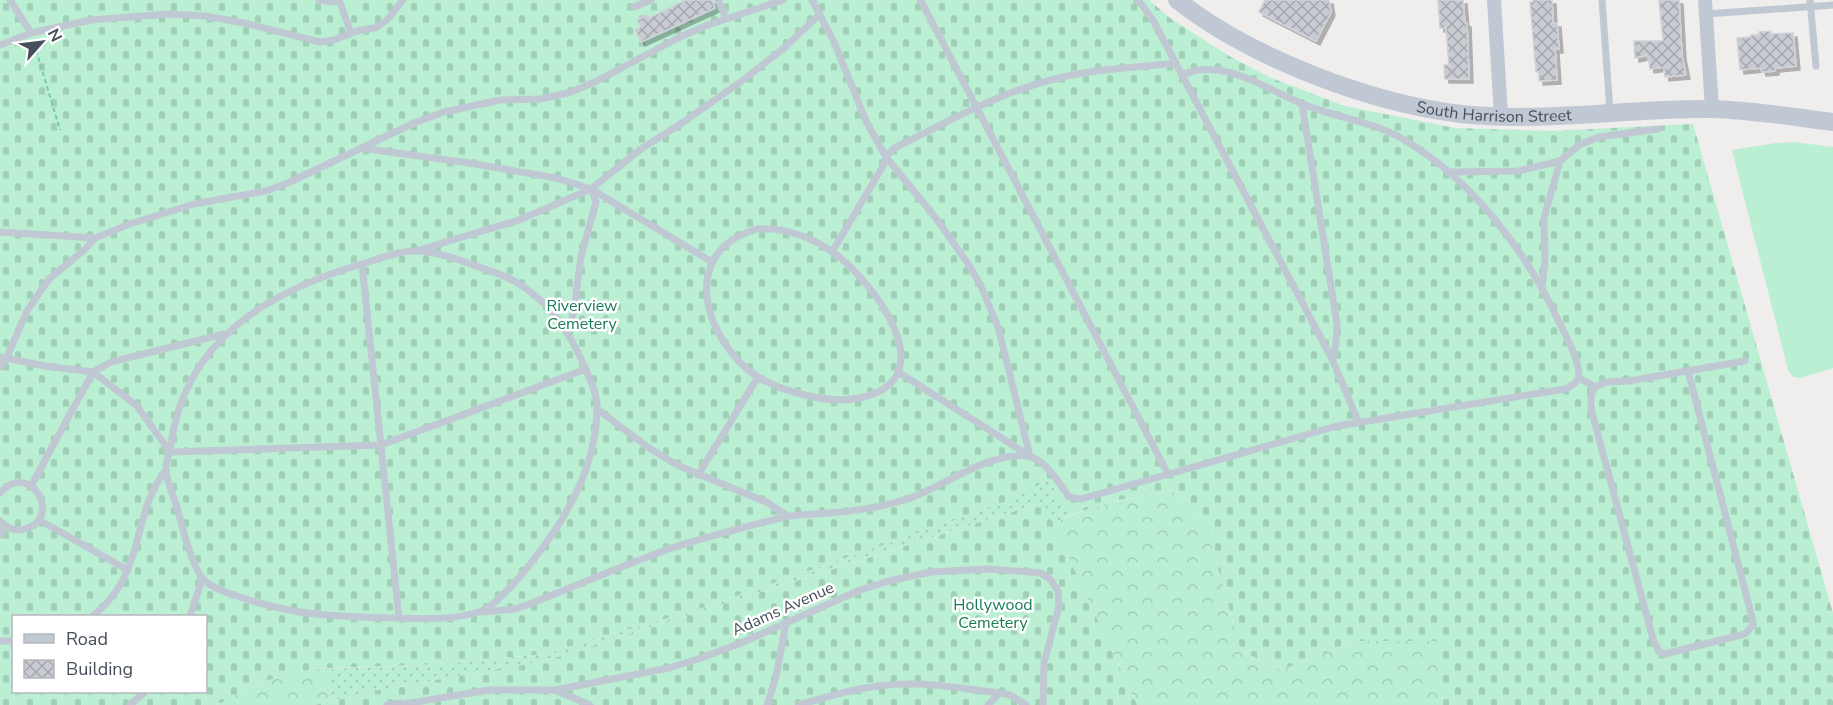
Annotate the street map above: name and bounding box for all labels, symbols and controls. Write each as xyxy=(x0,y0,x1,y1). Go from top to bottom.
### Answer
north arrow xyxy=(12,12,72,72)
text: N xyxy=(42,25,67,46)
street label: South Harrison Street xyxy=(1414,96,1573,128)
park label: Riverview Cemetery xyxy=(546,295,618,335)
street label: Adams Avenue xyxy=(729,577,837,641)
park label: Hollywood Cemetery xyxy=(953,594,1033,634)
legend xyxy=(12,615,207,693)
text: Road xyxy=(66,627,108,651)
text: Building xyxy=(66,657,133,681)

